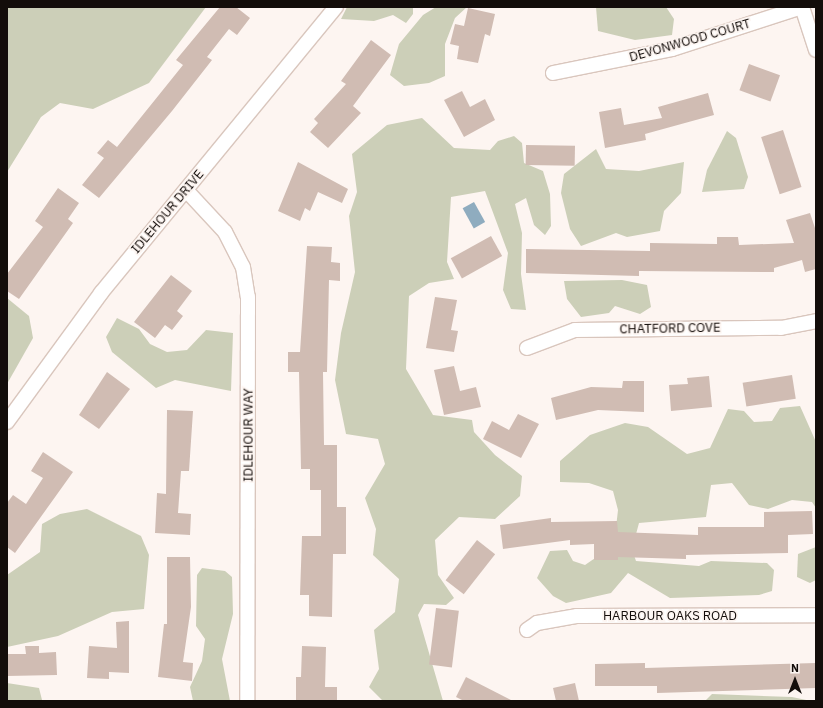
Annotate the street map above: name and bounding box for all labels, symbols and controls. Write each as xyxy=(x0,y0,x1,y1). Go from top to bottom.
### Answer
street label: DEVONWOOD COURT xyxy=(628,16,752,66)
street label: IDLEHOUR DRIVE xyxy=(128,167,208,257)
street label: CHATFORD COVE xyxy=(619,320,721,338)
street label: IDLEHOUR WAY xyxy=(241,388,257,482)
street label: HARBOUR OAKS ROAD xyxy=(603,608,737,624)
north arrow xyxy=(775,660,815,700)
text: N xyxy=(791,661,799,675)

